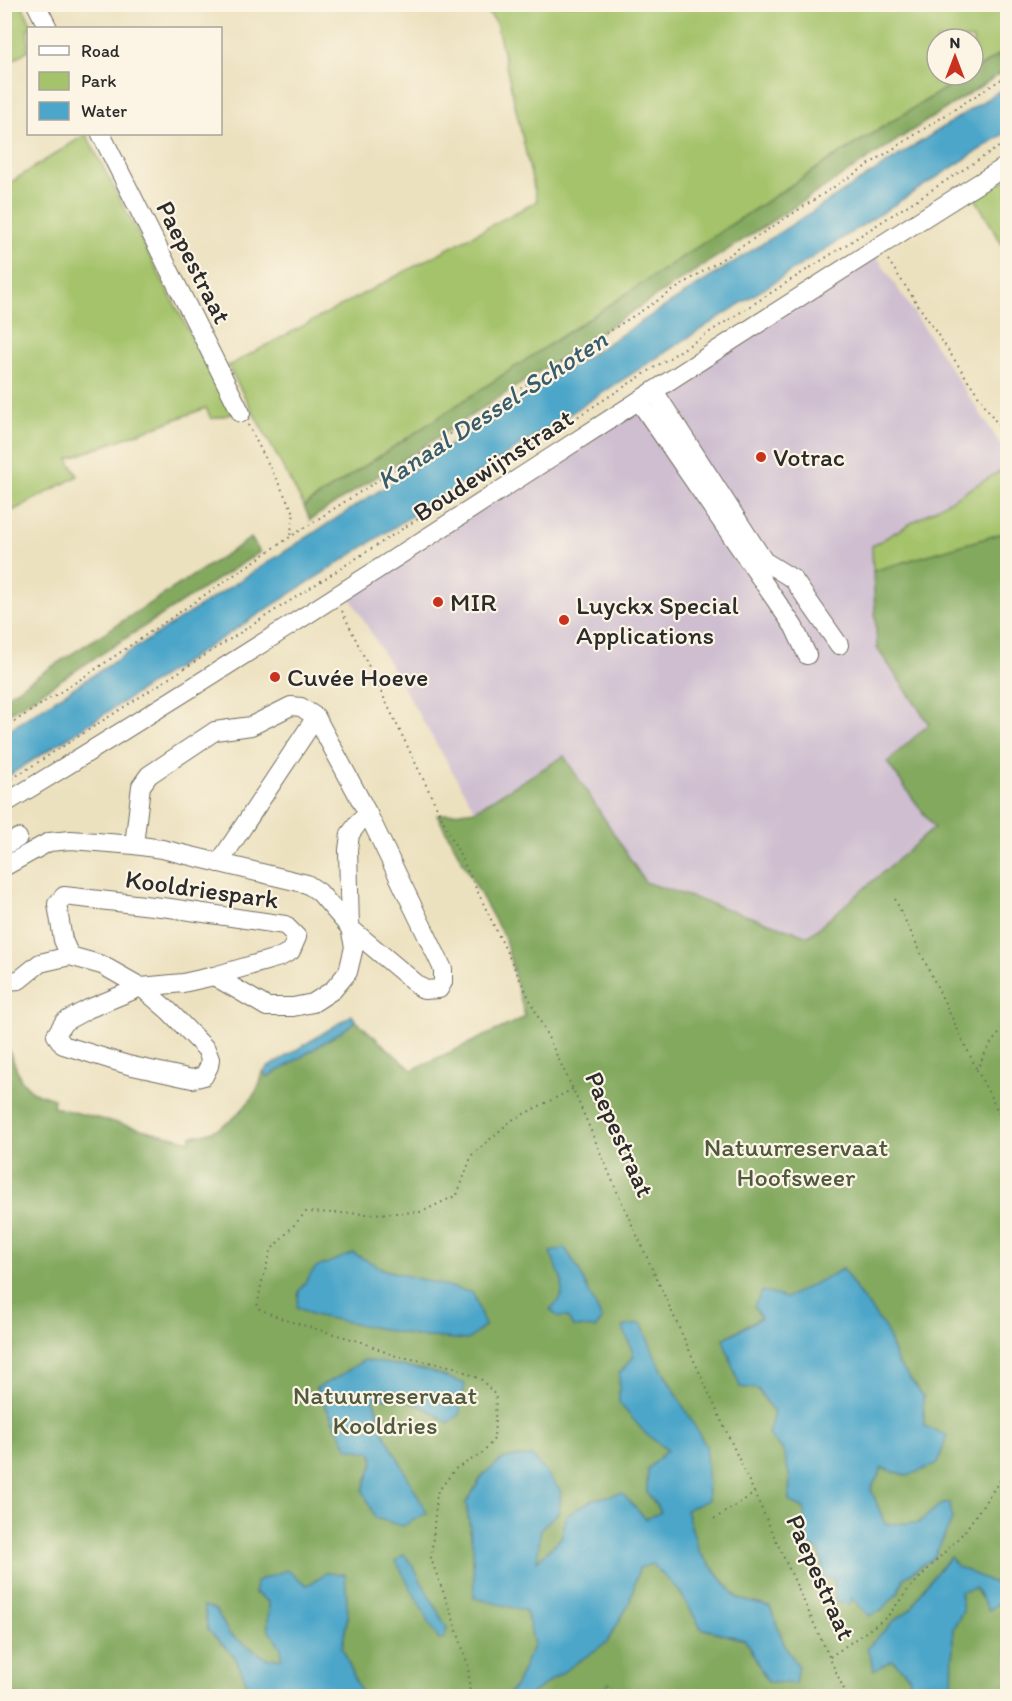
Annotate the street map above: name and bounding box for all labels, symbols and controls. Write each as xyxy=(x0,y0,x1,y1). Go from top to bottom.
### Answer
legend xyxy=(27,27,222,135)
north arrow xyxy=(925,27,985,87)
text: N xyxy=(950,33,960,52)
text: Road xyxy=(81,40,120,62)
text: Park xyxy=(81,70,116,92)
text: Water xyxy=(81,100,127,122)
street label: Paepestraat xyxy=(149,195,239,329)
water label: Kanaal Dessel-Schoten xyxy=(370,322,614,496)
street label: Boudewijnstraat xyxy=(407,401,579,529)
place label: Votrac xyxy=(773,441,845,473)
marker: Votrac xyxy=(754,450,768,464)
place label: MIR xyxy=(450,586,496,618)
place label: Luyckx Special Applications xyxy=(576,589,739,651)
marker: MIR xyxy=(431,595,445,609)
marker: Luyckx Special Applications xyxy=(557,613,571,627)
place label: Cuvée Hoeve xyxy=(287,661,428,693)
marker: Cuvée Hoeve xyxy=(268,670,282,684)
street label: Kooldriespark xyxy=(123,862,281,916)
street label: Paepestraat xyxy=(578,1066,662,1202)
park label: Natuurreservaat Hoofsweer xyxy=(704,1131,888,1193)
park label: Natuurreservaat Kooldries xyxy=(293,1379,477,1441)
street label: Paepestraat xyxy=(779,1509,863,1645)

